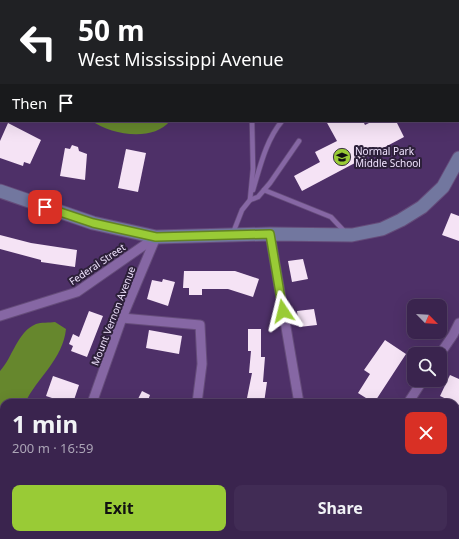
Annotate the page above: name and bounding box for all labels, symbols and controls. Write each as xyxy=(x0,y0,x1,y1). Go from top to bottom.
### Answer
text: 50 m xyxy=(78,11,145,49)
icon: left xyxy=(12,16,64,68)
text: West Mississippi Avenue xyxy=(78,47,284,71)
icon: arrive xyxy=(55,92,77,114)
text: Then xyxy=(12,93,47,113)
place label: Normal Park Middle School xyxy=(355,144,421,170)
school or university icon: Normal Park Middle School xyxy=(332,147,352,167)
pin xyxy=(28,190,62,224)
icon: arrive xyxy=(34,196,56,218)
street label: Federal Street xyxy=(66,240,128,288)
street label: Mount Vernon Avenue xyxy=(88,264,139,368)
position arrow xyxy=(262,290,304,332)
north arrow xyxy=(407,299,447,339)
map controls xyxy=(407,299,447,387)
button: search xyxy=(407,347,447,387)
text: 1 min xyxy=(12,407,78,440)
button: close xyxy=(405,412,447,454)
text: 200 m · 16:59 xyxy=(12,439,93,457)
button: Exit xyxy=(12,485,226,531)
button: Share xyxy=(234,485,447,531)

